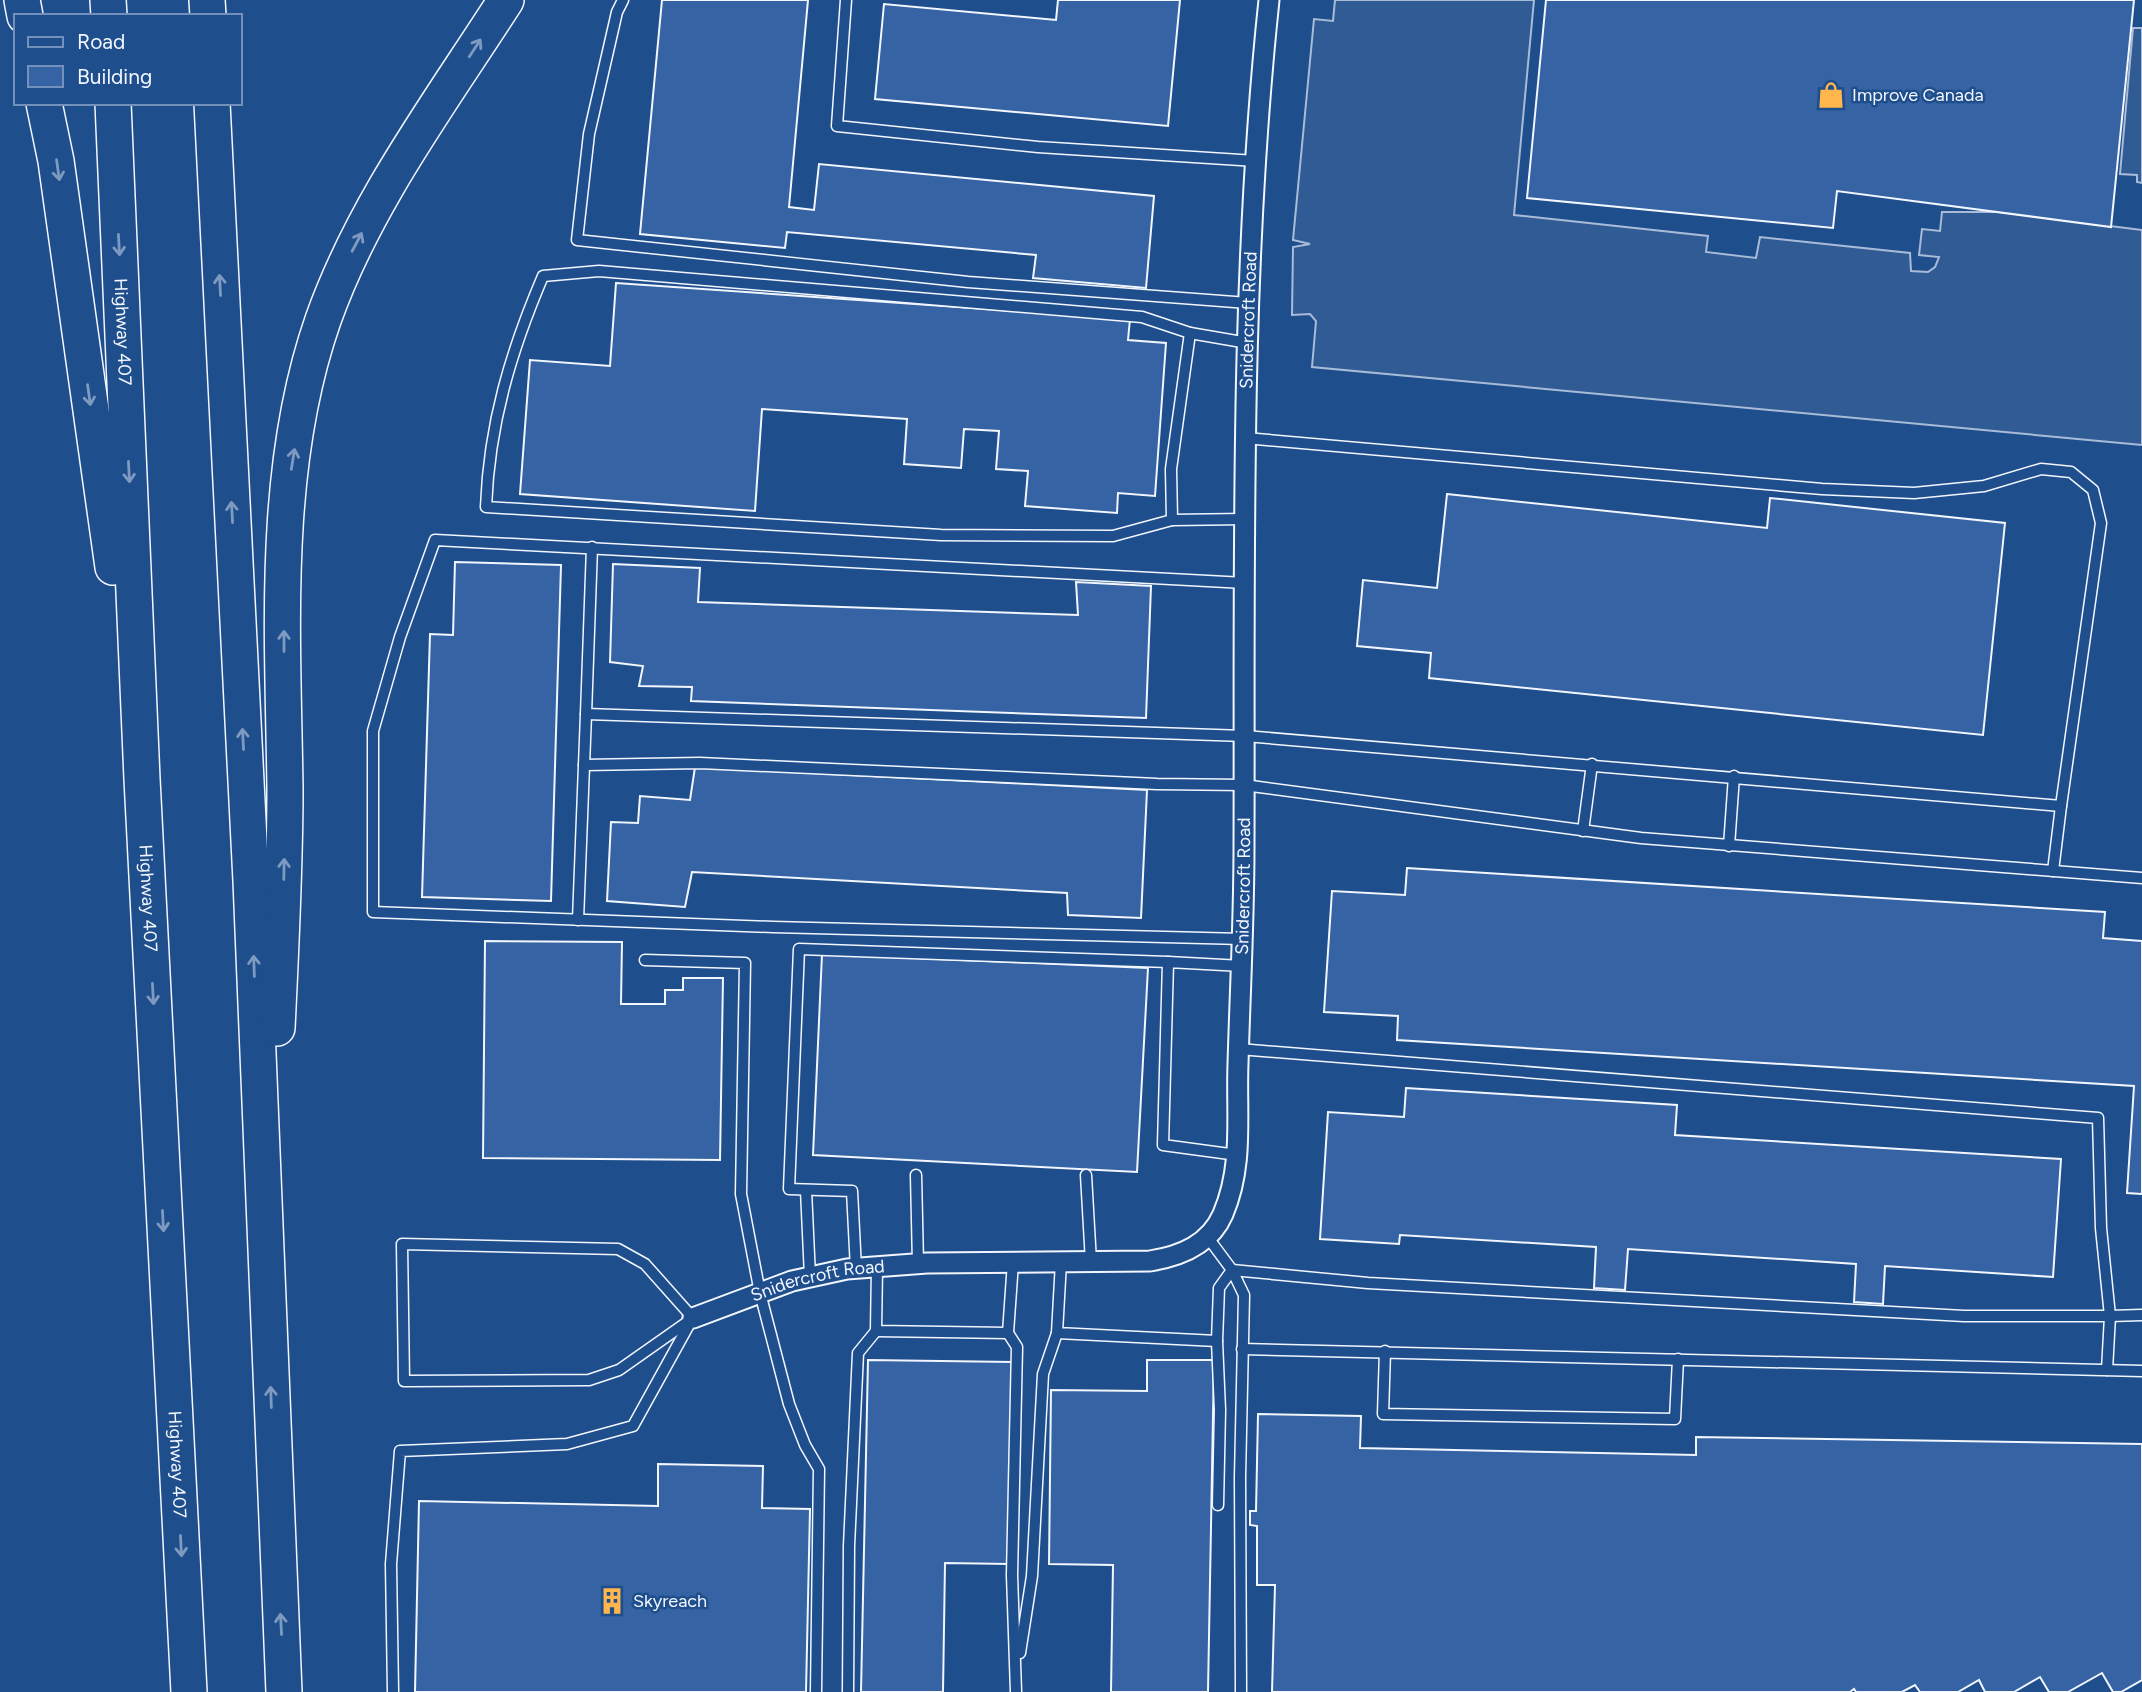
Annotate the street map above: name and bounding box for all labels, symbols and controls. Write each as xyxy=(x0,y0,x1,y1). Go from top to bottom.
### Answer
legend xyxy=(14,14,242,105)
text: Road xyxy=(77,29,125,54)
one-way arrow xyxy=(468,39,482,58)
text: Building xyxy=(77,64,152,89)
shop icon: Improve Canada xyxy=(1816,80,1846,110)
place label: Improve Canada xyxy=(1852,84,1984,106)
one-way arrow xyxy=(51,158,64,181)
one-way arrow xyxy=(350,232,364,253)
one-way arrow xyxy=(112,233,125,256)
street label: Snidercroft Road xyxy=(1235,251,1262,389)
one-way arrow xyxy=(214,274,227,297)
street label: Highway 407 xyxy=(110,278,136,386)
one-way arrow xyxy=(83,384,96,406)
one-way arrow xyxy=(287,448,300,471)
one-way arrow xyxy=(122,460,135,483)
one-way arrow xyxy=(225,501,238,524)
one-way arrow xyxy=(277,630,290,653)
one-way arrow xyxy=(237,728,250,751)
street label: Snidercroft Road xyxy=(1231,817,1255,955)
street label: Highway 407 xyxy=(134,844,162,953)
one-way arrow xyxy=(277,857,291,880)
one-way arrow xyxy=(248,955,261,978)
one-way arrow xyxy=(146,982,159,1005)
one-way arrow xyxy=(157,1209,170,1232)
street label: Snidercroft Road xyxy=(747,1255,885,1307)
one-way arrow xyxy=(265,1385,278,1408)
street label: Highway 407 xyxy=(164,1410,191,1519)
one-way arrow xyxy=(175,1534,188,1557)
building icon: Skyreach xyxy=(597,1586,627,1616)
place label: Skyreach xyxy=(633,1590,707,1612)
one-way arrow xyxy=(274,1613,287,1636)

